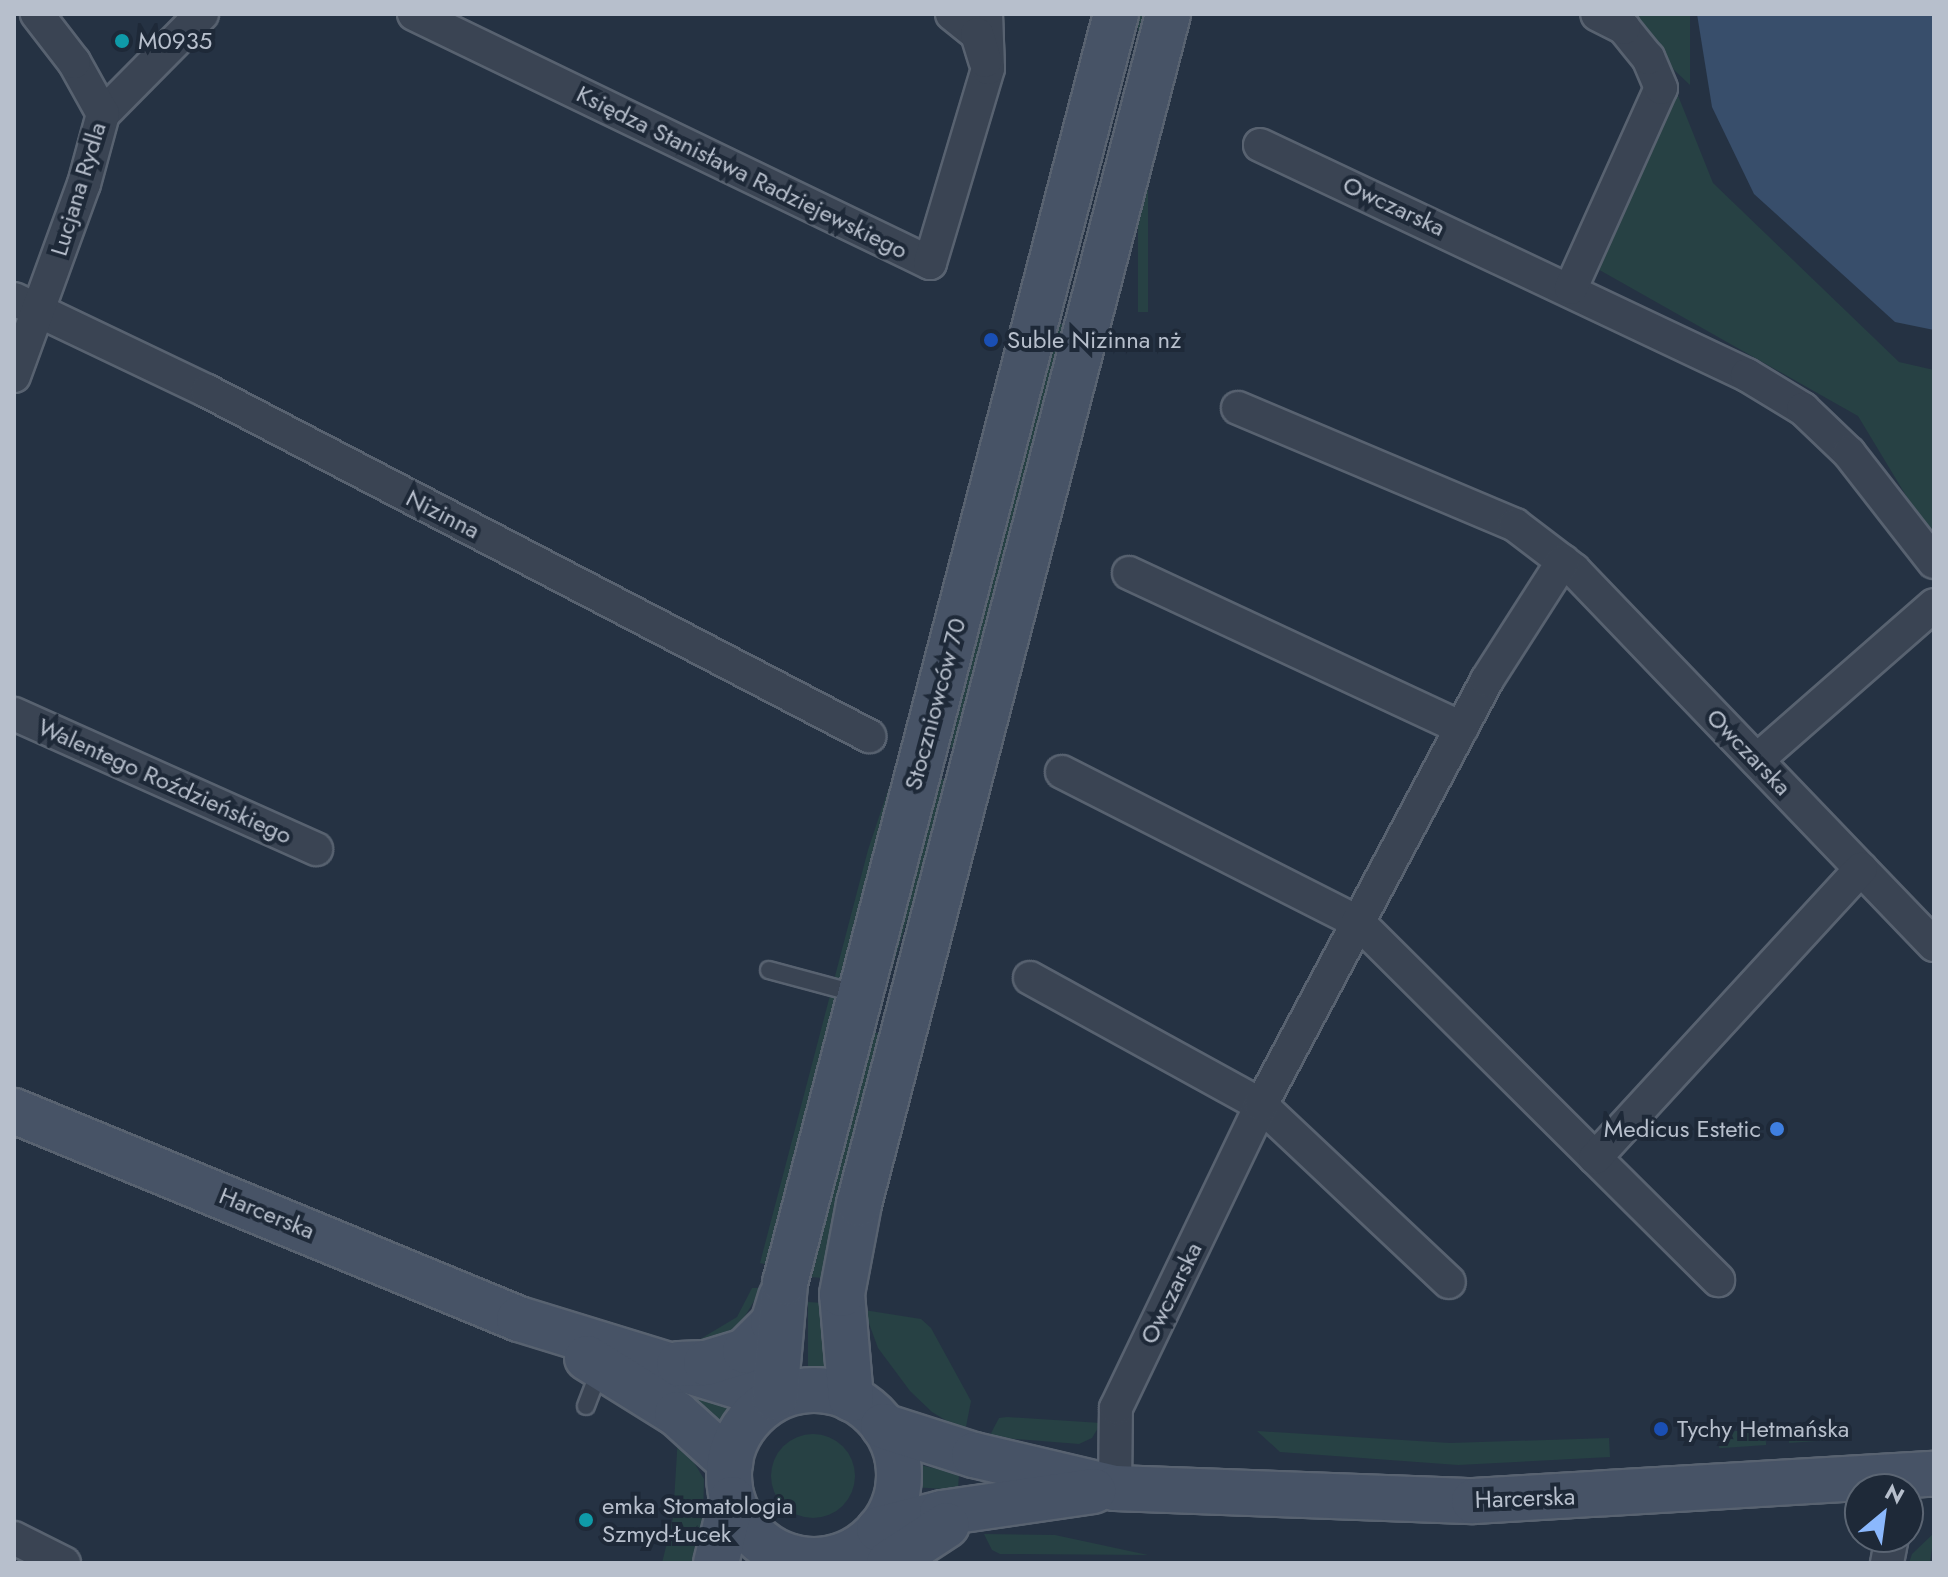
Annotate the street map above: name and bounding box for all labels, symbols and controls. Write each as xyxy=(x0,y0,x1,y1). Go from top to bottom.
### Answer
place label: M0935 xyxy=(138,27,212,55)
marker: M0935 xyxy=(113,32,131,50)
street label: Księdza Stanisława Radziejewskiego xyxy=(572,79,912,265)
street label: Lucjana Rydla xyxy=(44,119,112,259)
street label: Owczarska xyxy=(1338,170,1450,242)
place label: Suble Nizinna nż xyxy=(1007,326,1181,354)
marker: Suble Nizinna nż xyxy=(982,331,1000,349)
street label: Nizinna xyxy=(401,483,485,545)
street label: Stoczniowców 70 xyxy=(898,615,972,793)
street label: Owczarska xyxy=(1701,703,1797,801)
street label: Walentego Roździeńskiego xyxy=(34,712,296,850)
place label: Medicus Estetic xyxy=(1604,1115,1761,1143)
marker: Medicus Estetic xyxy=(1768,1120,1786,1138)
street label: Harcerska xyxy=(215,1181,319,1245)
street label: Owczarska xyxy=(1134,1238,1208,1348)
place label: Tychy Hetmańska xyxy=(1677,1415,1849,1443)
marker: Tychy Hetmańska xyxy=(1652,1420,1670,1438)
north arrow xyxy=(1844,1473,1924,1553)
text: N xyxy=(1879,1476,1910,1512)
street label: Harcerska xyxy=(1474,1482,1576,1514)
place label: emka Stomatologia Szmyd-Łucek xyxy=(602,1492,794,1548)
marker: emka Stomatologia Szmyd-Łucek xyxy=(577,1511,595,1529)

